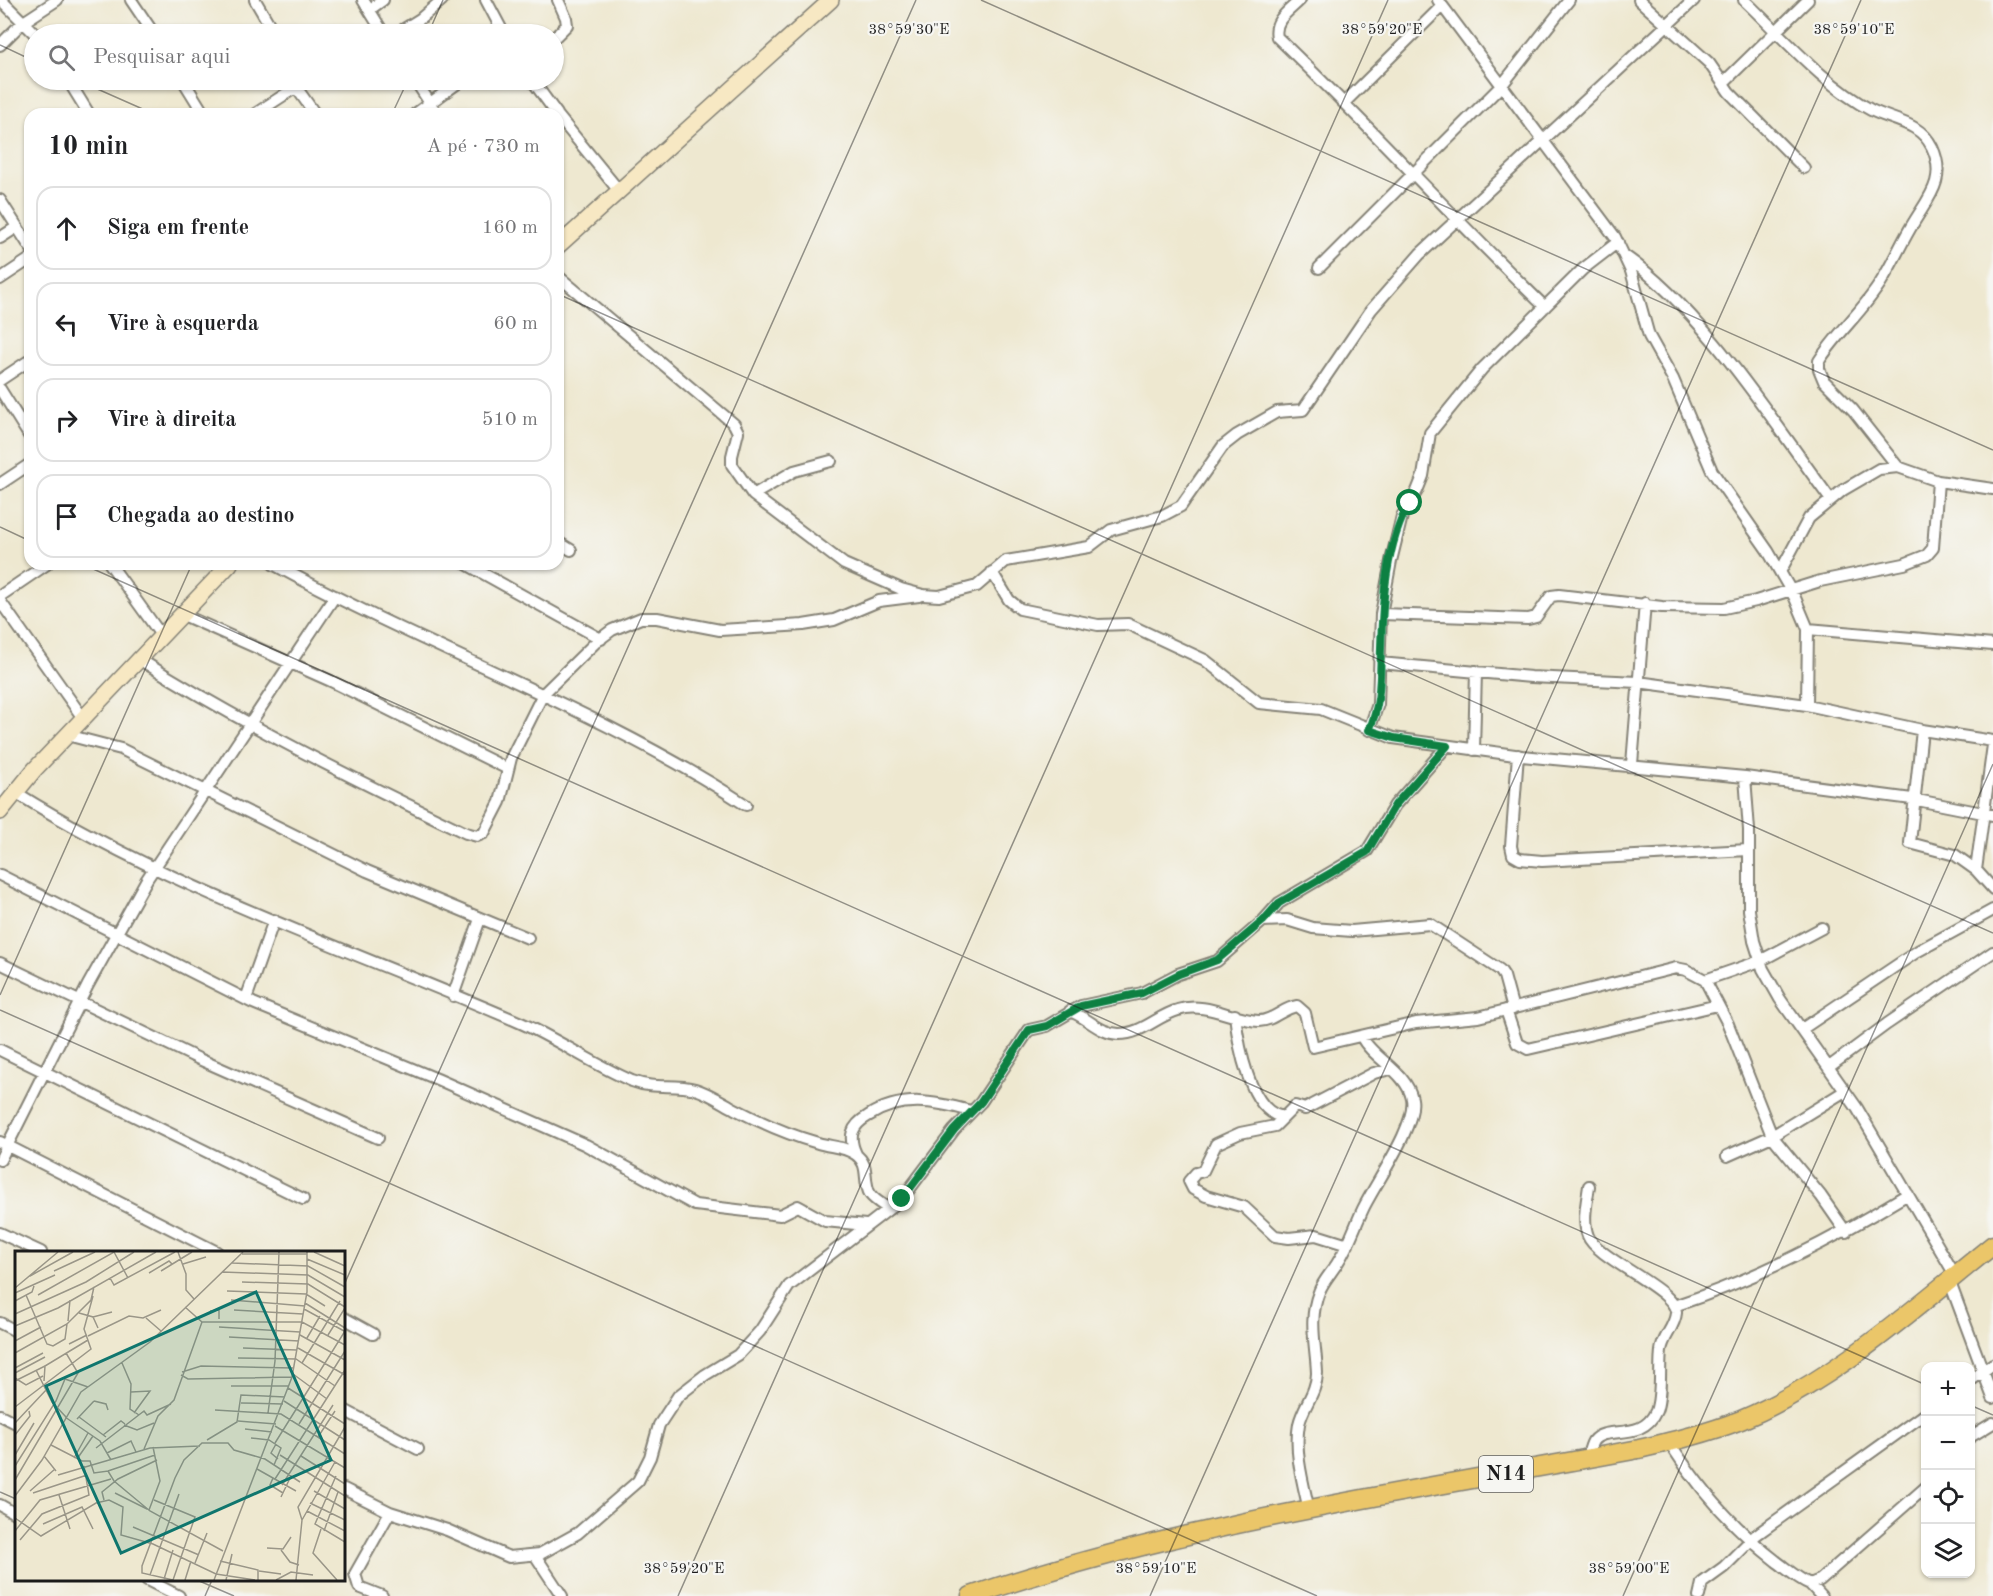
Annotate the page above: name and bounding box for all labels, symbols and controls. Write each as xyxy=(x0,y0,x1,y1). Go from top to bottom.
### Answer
text: 38°59'30"E xyxy=(869,23,949,38)
text: 38°59'20"E xyxy=(1342,23,1422,38)
text: 38°59'10"E xyxy=(1814,23,1894,38)
search box xyxy=(24,24,564,90)
icon: search xyxy=(45,41,78,74)
text: Pesquisar aqui xyxy=(93,46,230,68)
text: 10 min xyxy=(48,134,128,160)
text: A pé · 730 m xyxy=(426,137,540,157)
icon: ahead xyxy=(50,212,83,245)
text: Siga em frente xyxy=(107,217,249,239)
text: 160 m xyxy=(482,218,538,238)
icon: left xyxy=(50,308,83,341)
text: Vire à esquerda xyxy=(107,313,259,335)
text: 60 m xyxy=(493,314,538,334)
icon: right xyxy=(50,404,83,437)
text: Vire à direita xyxy=(107,409,237,431)
text: 510 m xyxy=(482,410,538,430)
route start xyxy=(1396,489,1422,515)
icon: arrive xyxy=(50,500,83,533)
text: Chegada ao destino xyxy=(107,505,295,527)
route end xyxy=(888,1185,914,1211)
inset map xyxy=(15,1251,345,1581)
map controls xyxy=(1921,1362,1975,1578)
button: + xyxy=(1921,1362,1975,1416)
button: − xyxy=(1921,1416,1975,1470)
road number: N14 xyxy=(1479,1456,1533,1492)
button: locate xyxy=(1921,1470,1975,1524)
button: layers xyxy=(1921,1524,1975,1578)
text: 38°59'20"E xyxy=(644,1562,724,1577)
text: 38°59'10"E xyxy=(1116,1562,1196,1577)
text: 38°59'00"E xyxy=(1589,1562,1669,1577)

